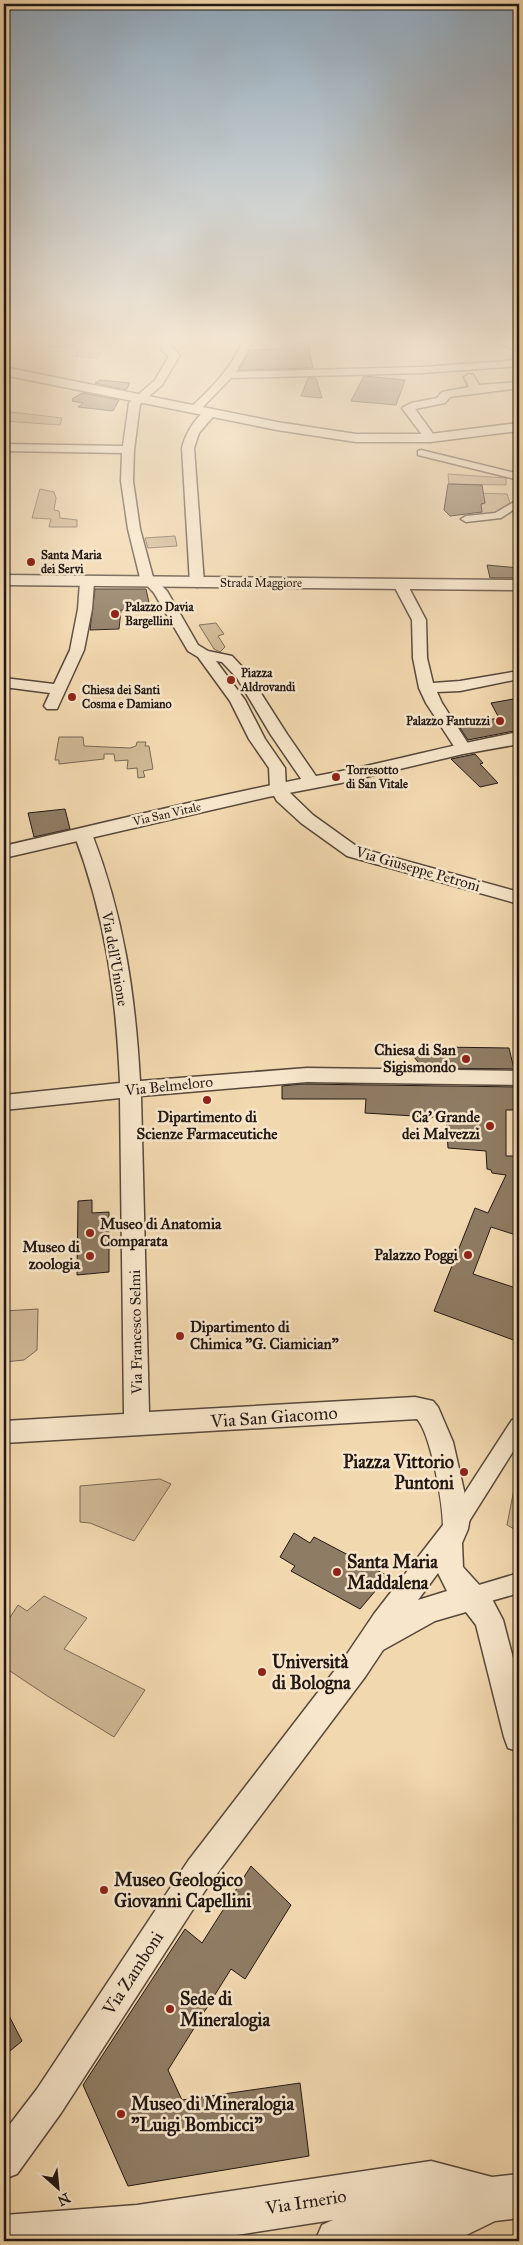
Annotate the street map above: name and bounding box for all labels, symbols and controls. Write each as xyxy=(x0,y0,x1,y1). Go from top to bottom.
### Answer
place label: Santa Maria dei Servi xyxy=(41,548,103,576)
marker: Santa Maria dei Servi xyxy=(25,556,37,568)
street label: Strada Maggiore xyxy=(220,576,302,591)
place label: Palazzo Davia Bargellini xyxy=(125,600,194,629)
marker: Palazzo Davia Bargellini xyxy=(109,608,121,620)
place label: Piazza Aldrovandi xyxy=(240,666,296,694)
marker: Piazza Aldrovandi xyxy=(225,674,237,686)
place label: Chiesa dei Santi Cosma e Damiano xyxy=(82,683,172,711)
marker: Chiesa dei Santi Cosma e Damiano xyxy=(66,691,78,703)
place label: Palazzo Fantuzzi xyxy=(406,714,491,728)
marker: Palazzo Fantuzzi xyxy=(494,715,506,727)
place label: Torresotto di San Vitale xyxy=(345,763,408,791)
marker: Torresotto di San Vitale xyxy=(330,771,342,783)
street label: Via San Vitale xyxy=(131,799,202,829)
street label: Via Giuseppe Petroni xyxy=(353,842,482,895)
street label: Via dell'Unione xyxy=(98,909,132,1008)
place label: Chiesa di San Sigismondo xyxy=(374,1041,457,1077)
marker: Chiesa di San Sigismondo xyxy=(460,1053,472,1065)
street label: Via Belmeloro xyxy=(123,1072,214,1100)
marker: Dipartimento di Scienze Farmaceutiche xyxy=(201,1094,213,1106)
place label: Dipartimento di Scienze Farmaceutiche xyxy=(137,1108,278,1143)
place label: Ca' Grande dei Malvezzi xyxy=(402,1108,481,1143)
marker: Ca' Grande dei Malvezzi xyxy=(484,1120,496,1132)
place label: Museo di Anatomia Comparata xyxy=(100,1215,222,1251)
marker: Museo di Anatomia Comparata xyxy=(84,1227,96,1239)
place label: Museo di zoologia xyxy=(22,1238,81,1274)
place label: Palazzo Poggi xyxy=(374,1246,459,1265)
marker: Palazzo Poggi xyxy=(462,1249,474,1261)
marker: Museo di zoologia xyxy=(84,1250,96,1262)
street label: Via Francesco Selmi xyxy=(126,1270,146,1395)
place label: Dipartimento di Chimica "G. Ciamician" xyxy=(190,1318,339,1353)
marker: Dipartimento di Chimica "G. Ciamician" xyxy=(174,1330,186,1342)
street label: Via San Giacomo xyxy=(209,1402,338,1432)
place label: Piazza Vittorio Puntoni xyxy=(343,1451,455,1494)
marker: Piazza Vittorio Puntoni xyxy=(458,1466,470,1478)
place label: Santa Maria Maddalena xyxy=(347,1551,438,1594)
marker: Santa Maria Maddalena xyxy=(331,1566,343,1578)
place label: Università di Bologna xyxy=(272,1651,351,1695)
marker: Università di Bologna xyxy=(256,1666,268,1678)
place label: Museo Geologico Giovanni Capellini xyxy=(114,1869,252,1913)
marker: Museo Geologico Giovanni Capellini xyxy=(98,1884,110,1896)
street label: Via Zamboni xyxy=(97,1927,168,2020)
place label: Sede di Mineralogia xyxy=(180,1988,270,2032)
marker: Sede di Mineralogia xyxy=(164,2003,176,2015)
place label: Museo di Mineralogia "Luigi Bombicci" xyxy=(131,2093,294,2137)
marker: Museo di Mineralogia "Luigi Bombicci" xyxy=(115,2108,127,2120)
north arrow xyxy=(32,2162,82,2212)
street label: Via Irnerio xyxy=(263,2185,348,2219)
text: N xyxy=(54,2189,73,2209)

